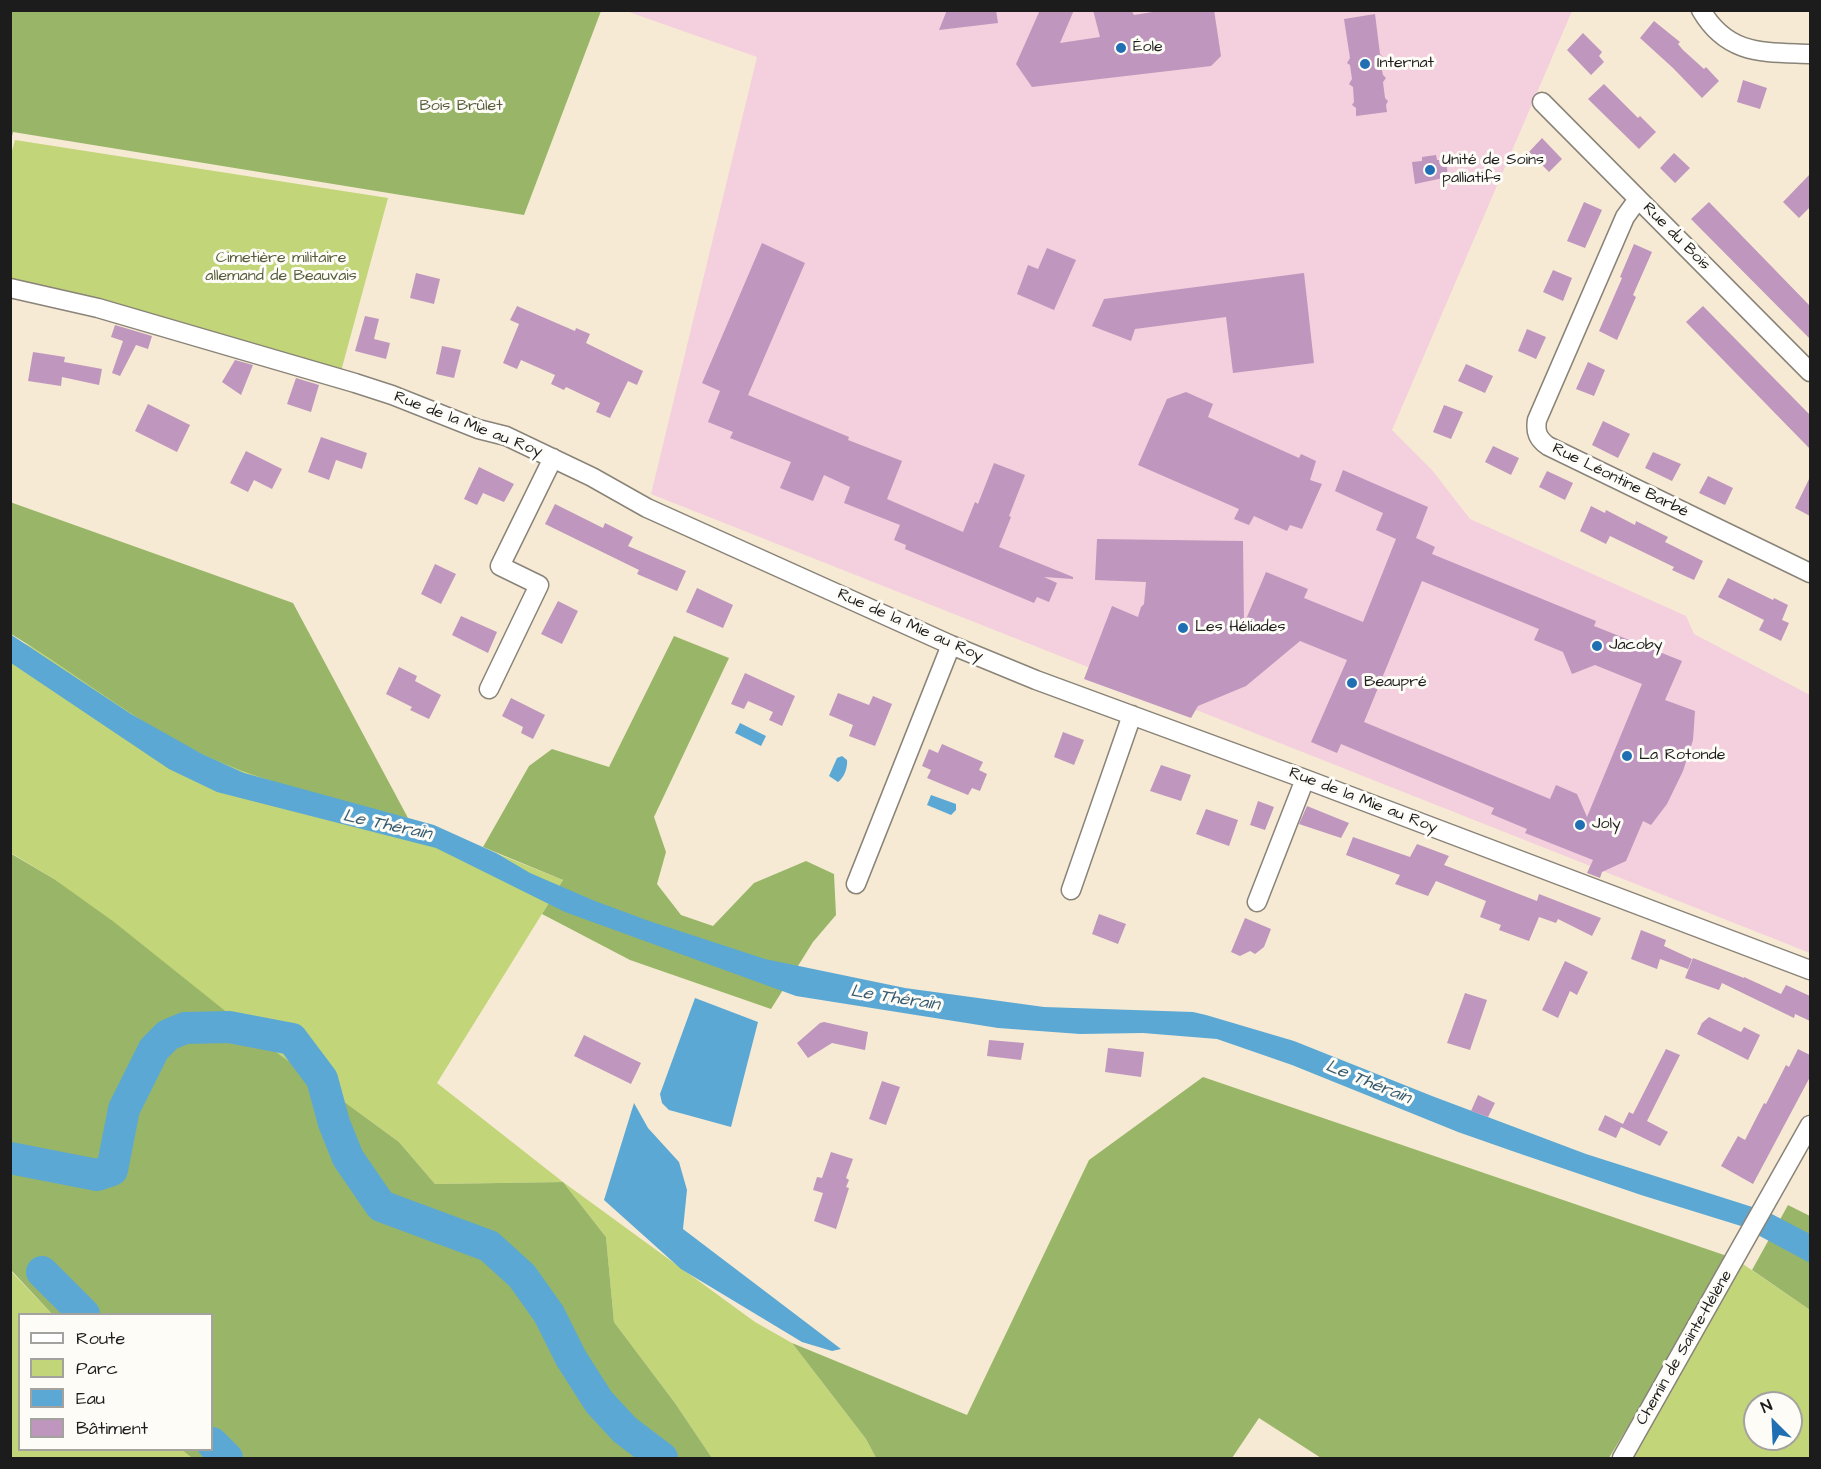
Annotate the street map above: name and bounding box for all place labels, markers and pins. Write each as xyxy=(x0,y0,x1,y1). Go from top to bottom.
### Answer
place label: Éole xyxy=(1133,38,1163,58)
marker: Éole xyxy=(1114,41,1128,55)
place label: Internat xyxy=(1377,54,1434,74)
marker: Internat xyxy=(1358,57,1372,71)
place label: Unité de Soins palliatifs xyxy=(1442,151,1544,189)
marker: Unité de Soins palliatifs xyxy=(1423,163,1437,177)
place label: Les Héliades xyxy=(1195,618,1285,638)
marker: Les Héliades xyxy=(1176,621,1190,635)
place label: Jacoby xyxy=(1609,636,1663,656)
marker: Jacoby xyxy=(1590,639,1604,653)
place label: Beaupré xyxy=(1364,673,1427,693)
marker: Beaupré xyxy=(1345,676,1359,690)
place label: La Rotonde xyxy=(1639,746,1725,766)
marker: La Rotonde xyxy=(1620,749,1634,763)
place label: Joly xyxy=(1592,815,1621,835)
marker: Joly xyxy=(1573,818,1587,832)

